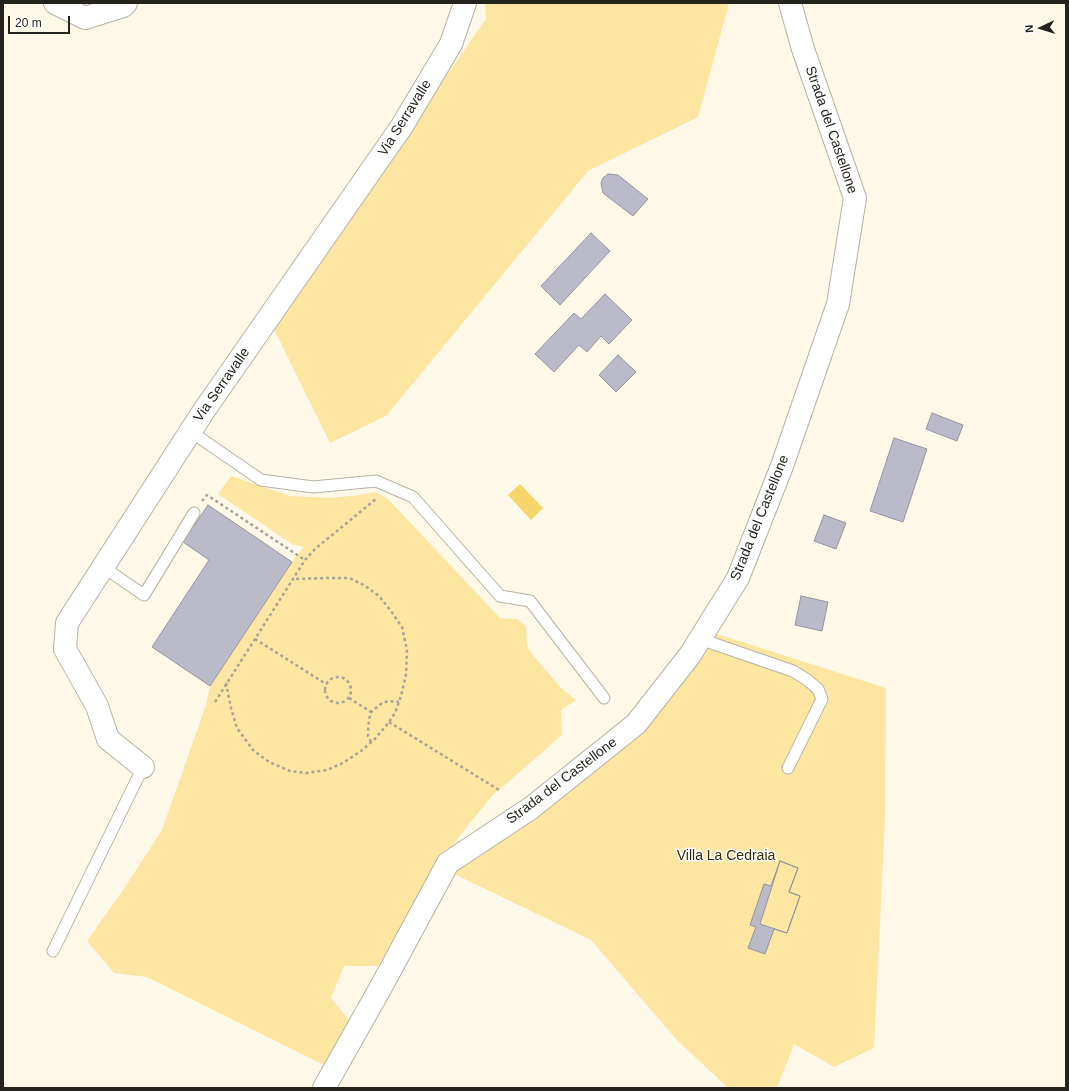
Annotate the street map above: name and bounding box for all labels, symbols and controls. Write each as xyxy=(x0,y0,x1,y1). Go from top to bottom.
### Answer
scale bar xyxy=(10,8,72,34)
north arrow xyxy=(1021,8,1061,48)
text: 20 m xyxy=(15,16,42,30)
text: N xyxy=(1023,24,1035,33)
street label: Strada del Castellone xyxy=(801,64,861,196)
street label: Via Serravalle xyxy=(375,77,435,159)
street label: Via Serravalle xyxy=(190,345,254,425)
street label: Strada del Castellone xyxy=(727,453,793,583)
street label: Strada del Castellone xyxy=(503,734,621,828)
park label: Villa La Cedraia xyxy=(677,848,775,864)

